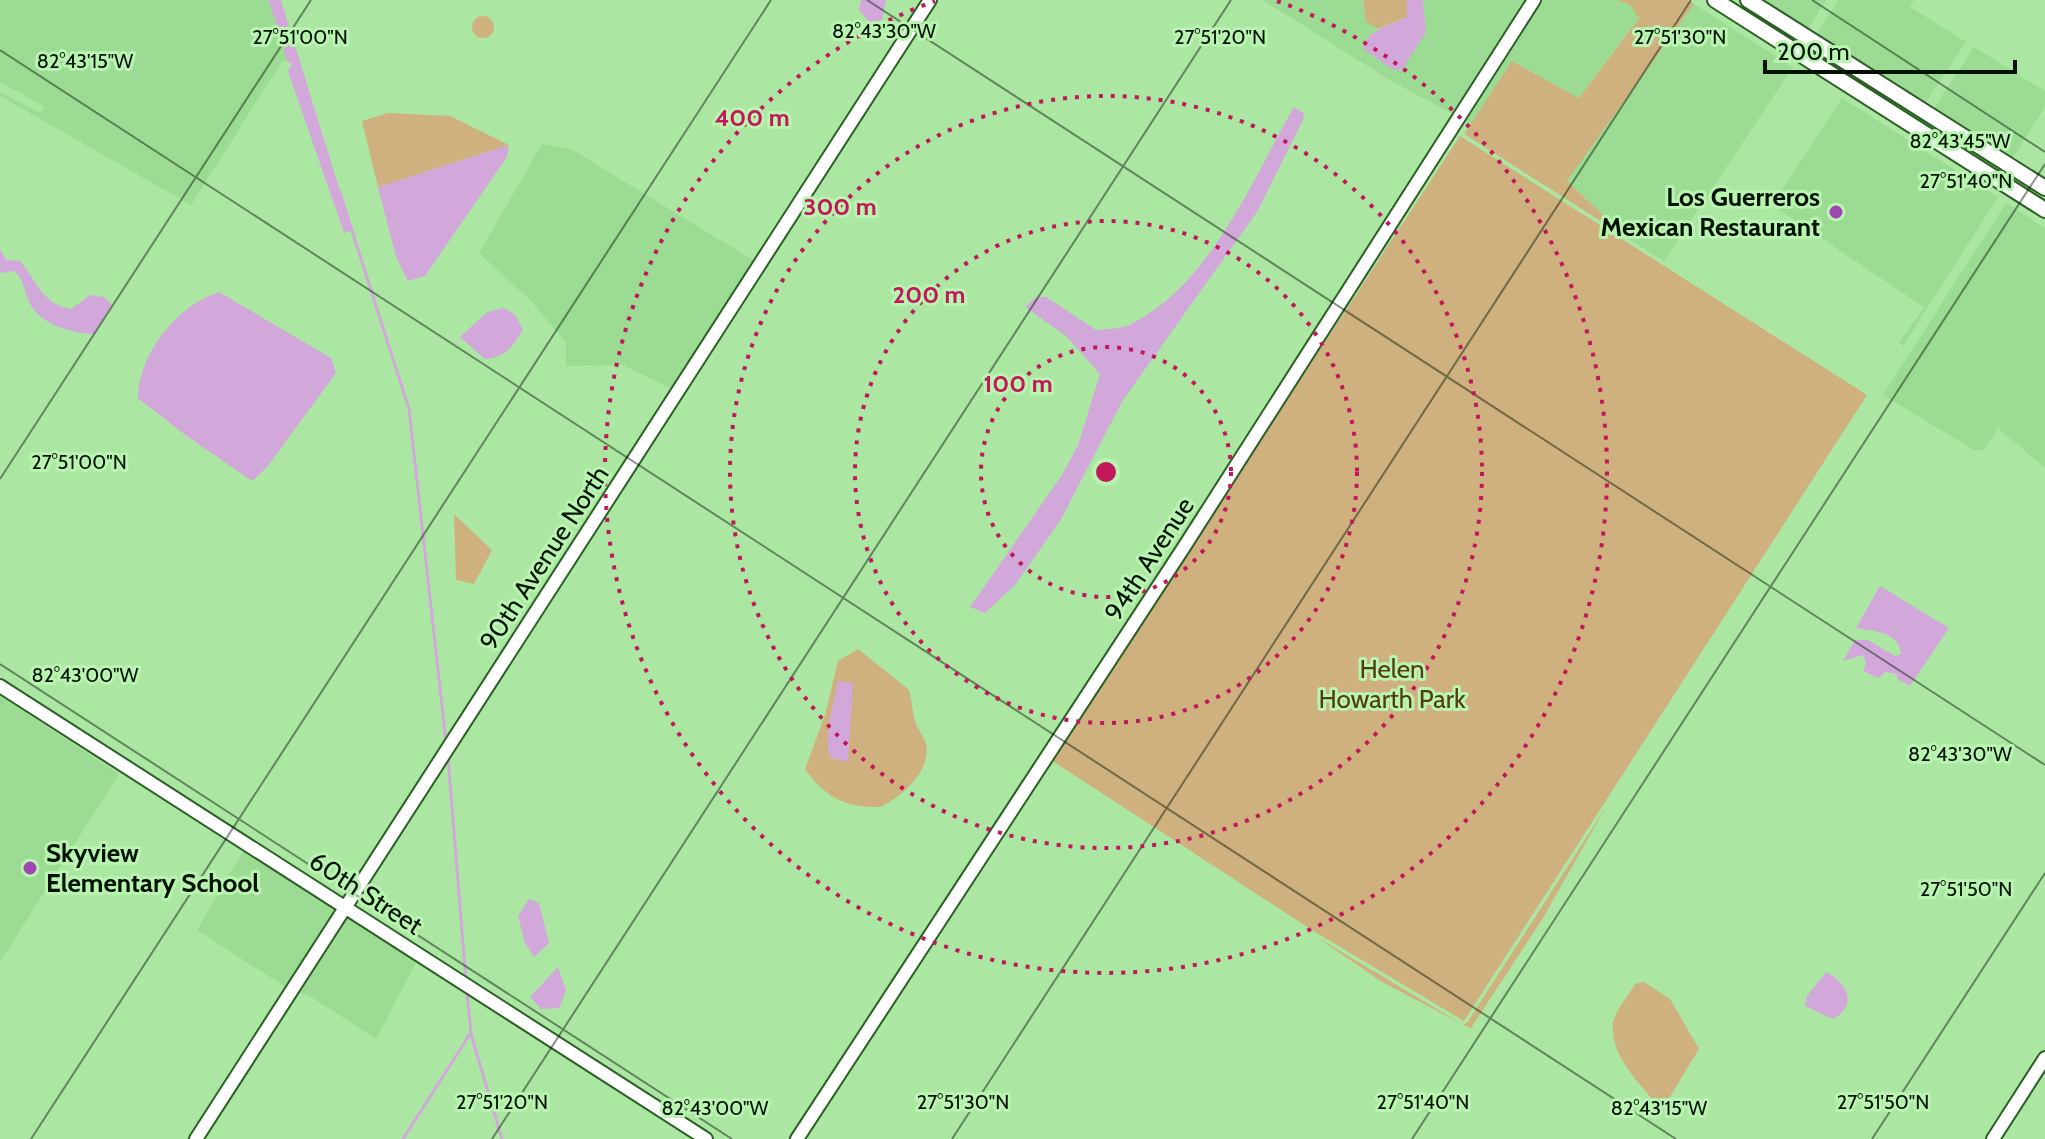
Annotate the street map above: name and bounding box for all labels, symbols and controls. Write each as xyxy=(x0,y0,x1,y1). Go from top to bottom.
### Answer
text: 82°43'30"W xyxy=(832,19,936,43)
scale bar xyxy=(1765,24,2015,74)
text: 27°51'00"N xyxy=(252,25,348,49)
text: 27°51'20"N xyxy=(1174,25,1266,49)
text: 27°51'30"N xyxy=(1634,25,1726,49)
text: 200 m xyxy=(1777,37,1850,66)
text: 82°43'15"W xyxy=(37,49,133,73)
text: 400 m xyxy=(714,103,790,132)
text: 82°43'45"W xyxy=(1909,129,2011,153)
text: 27°51'40"N xyxy=(1920,169,2012,193)
place label: Los Guerreros Mexican Restaurant xyxy=(1601,181,1820,243)
text: 300 m xyxy=(803,192,877,221)
marker: Los Guerreros Mexican Restaurant xyxy=(1827,203,1845,221)
text: 200 m xyxy=(893,280,965,309)
text: 100 m xyxy=(983,369,1053,398)
text: 27°51'00"N xyxy=(31,450,127,474)
centre of rings xyxy=(1092,458,1120,486)
street label: 90th Avenue North xyxy=(473,460,615,656)
street label: 94th Avenue xyxy=(1097,491,1201,627)
park label: Helen Howarth Park xyxy=(1318,653,1466,715)
text: 82°43'00"W xyxy=(32,663,139,687)
text: 82°43'30"W xyxy=(1908,742,2012,766)
place label: Skyview Elementary School xyxy=(46,837,259,899)
street label: 60th Street xyxy=(303,845,429,942)
marker: Skyview Elementary School xyxy=(21,859,39,877)
text: 27°51'50"N xyxy=(1920,877,2012,901)
text: 27°51'20"N xyxy=(456,1090,548,1114)
text: 27°51'30"N xyxy=(917,1090,1009,1114)
text: 27°51'40"N xyxy=(1377,1090,1469,1114)
text: 27°51'50"N xyxy=(1837,1090,1929,1114)
text: 82°43'00"W xyxy=(662,1096,769,1120)
text: 82°43'15"W xyxy=(1611,1096,1707,1120)

